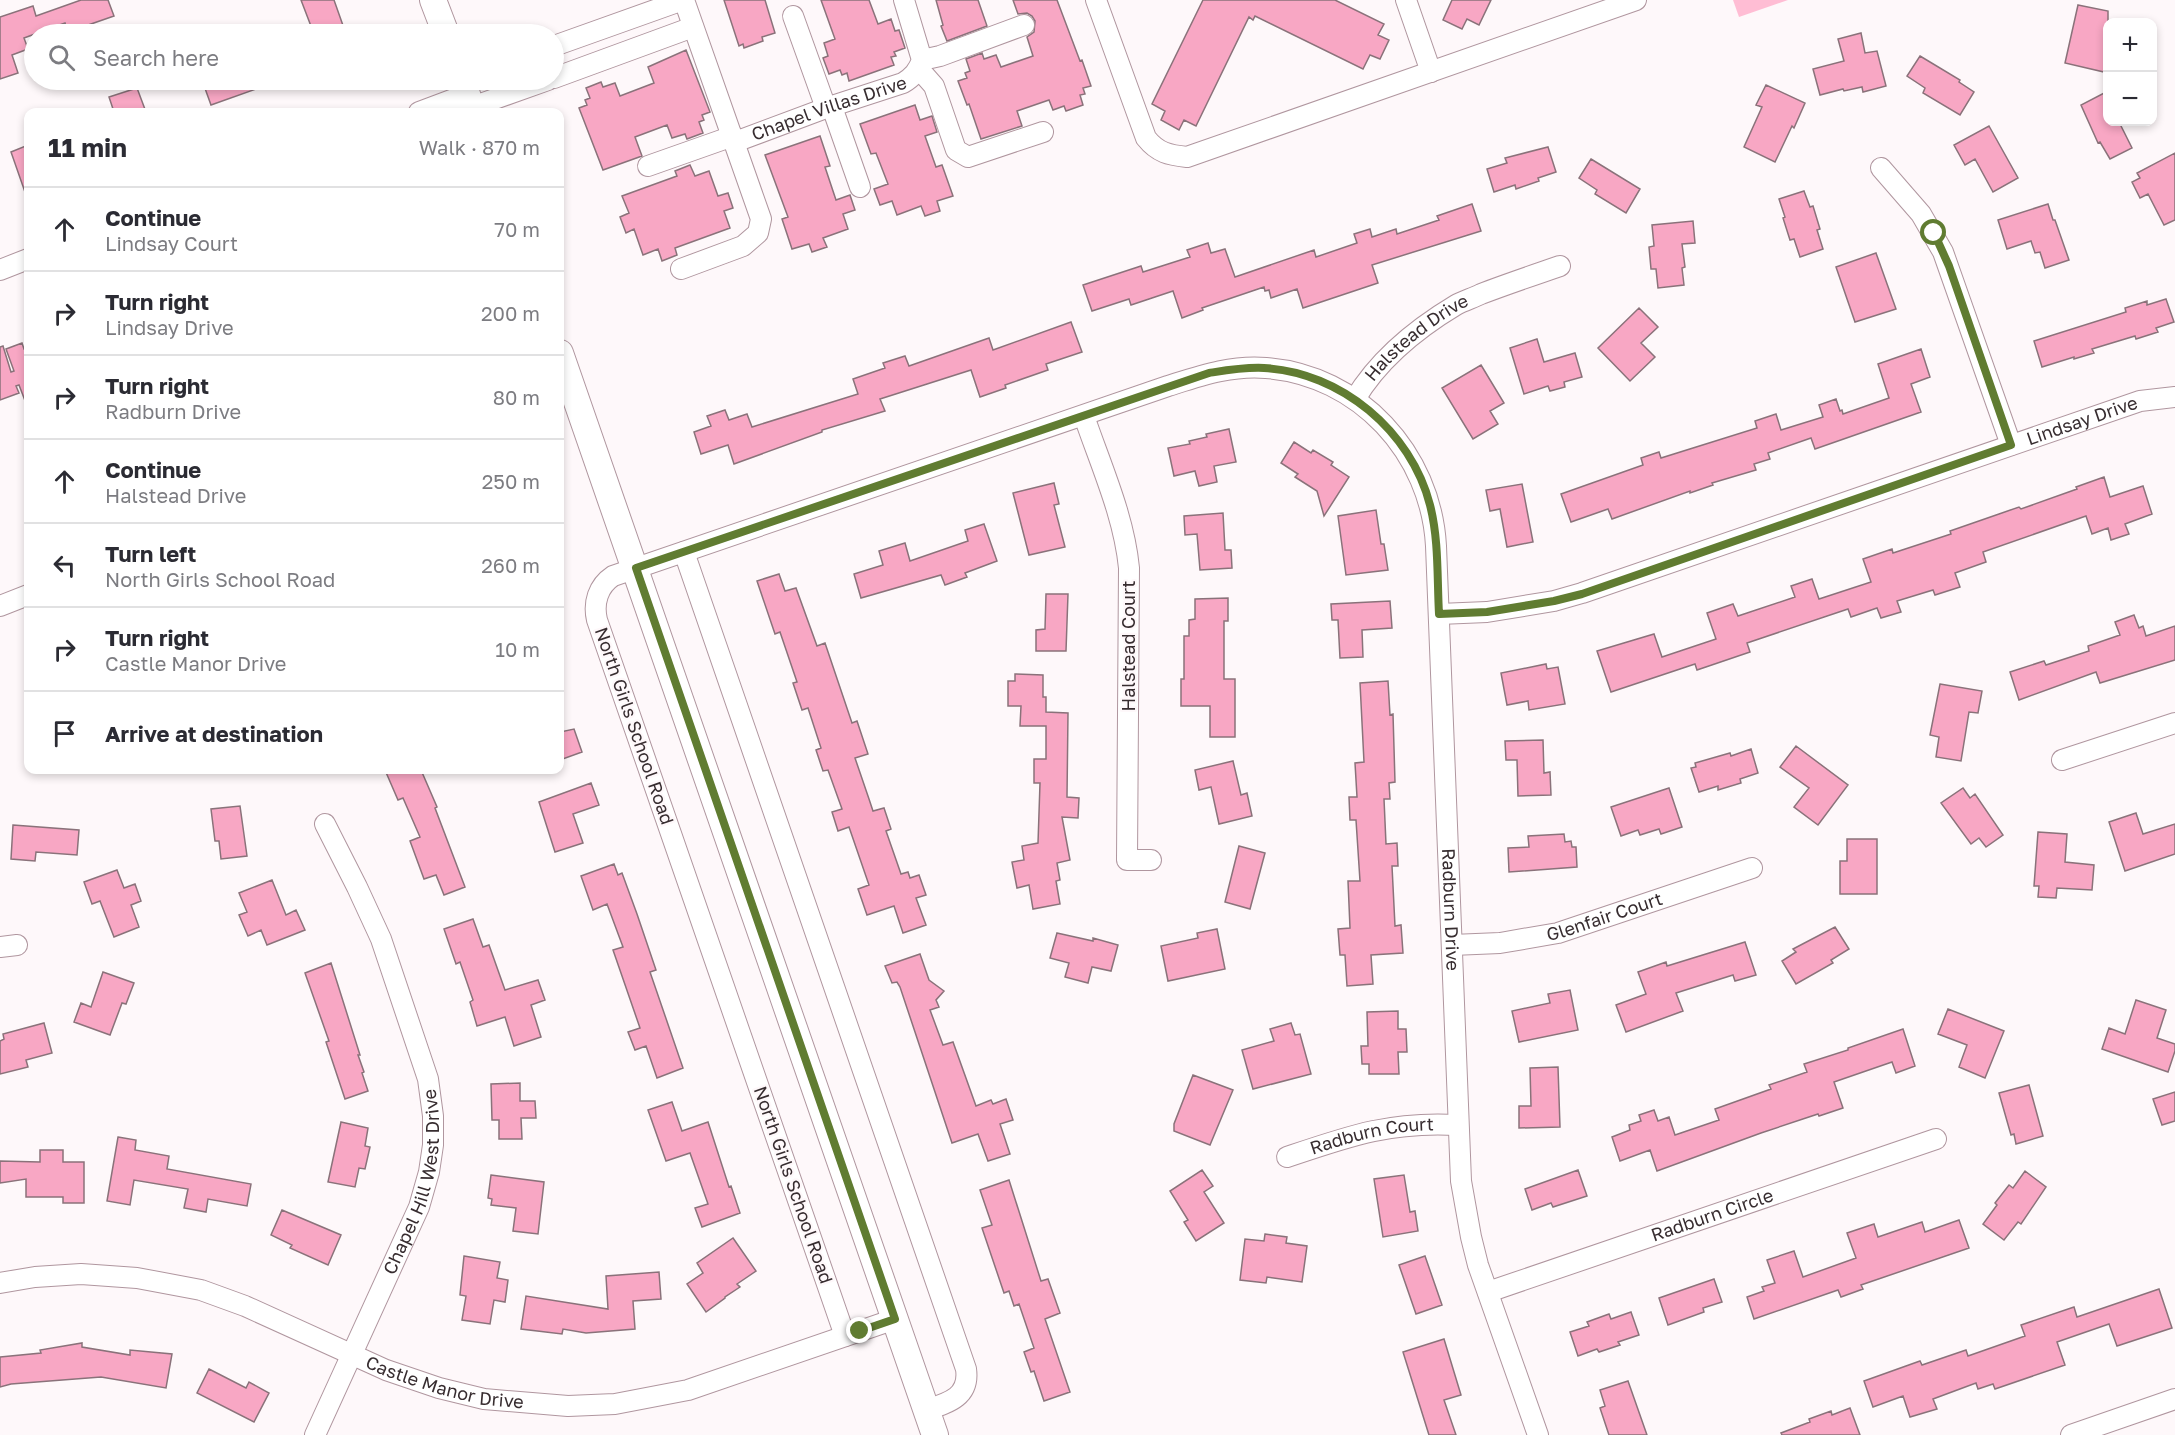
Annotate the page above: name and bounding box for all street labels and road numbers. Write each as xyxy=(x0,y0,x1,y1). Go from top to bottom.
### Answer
street label: Chapel Villas Drive xyxy=(748,71,909,145)
street label: Halstead Drive xyxy=(1359,289,1471,385)
street label: Lindsay Drive xyxy=(2023,391,2140,449)
street label: Halstead Court xyxy=(1117,580,1139,712)
street label: North Girls School Road xyxy=(591,624,679,827)
street label: Radburn Drive xyxy=(1438,848,1465,971)
street label: Glenfair Court xyxy=(1545,887,1665,945)
street label: North Girls School Road xyxy=(750,1083,838,1286)
street label: Chapel Hill West Drive xyxy=(378,1088,443,1278)
street label: Radburn Court xyxy=(1307,1112,1434,1159)
street label: Radburn Circle xyxy=(1648,1183,1776,1245)
street label: Castle Manor Drive xyxy=(363,1350,525,1412)

